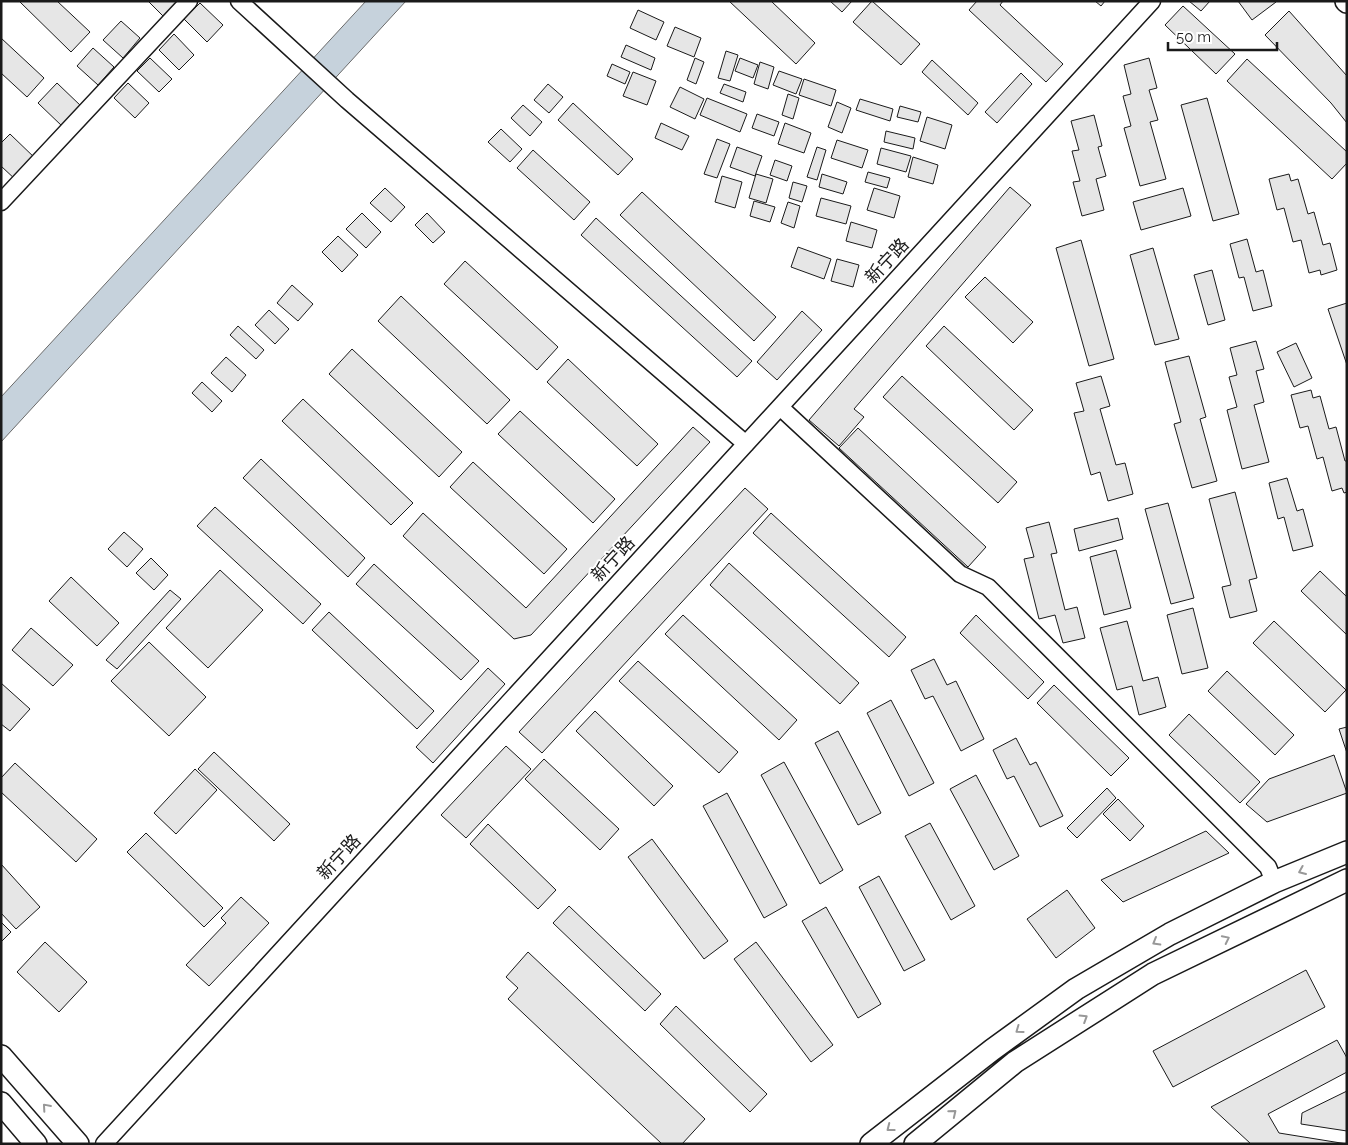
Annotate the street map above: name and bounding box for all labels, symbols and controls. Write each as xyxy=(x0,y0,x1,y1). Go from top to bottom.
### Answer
scale bar xyxy=(1168,20,1277,52)
text: 50 m xyxy=(1176,28,1211,46)
street label: 新宁路 xyxy=(861,234,913,288)
street label: 新宁路 xyxy=(587,532,639,586)
street label: 新宁路 xyxy=(313,830,365,884)
one-way arrow xyxy=(1298,864,1307,875)
one-way arrow xyxy=(1221,934,1230,945)
one-way arrow xyxy=(1153,936,1162,946)
one-way arrow xyxy=(1079,1015,1088,1024)
one-way arrow xyxy=(1016,1024,1025,1033)
one-way arrow xyxy=(43,1104,52,1113)
one-way arrow xyxy=(947,1109,956,1118)
one-way arrow xyxy=(886,1122,896,1131)

